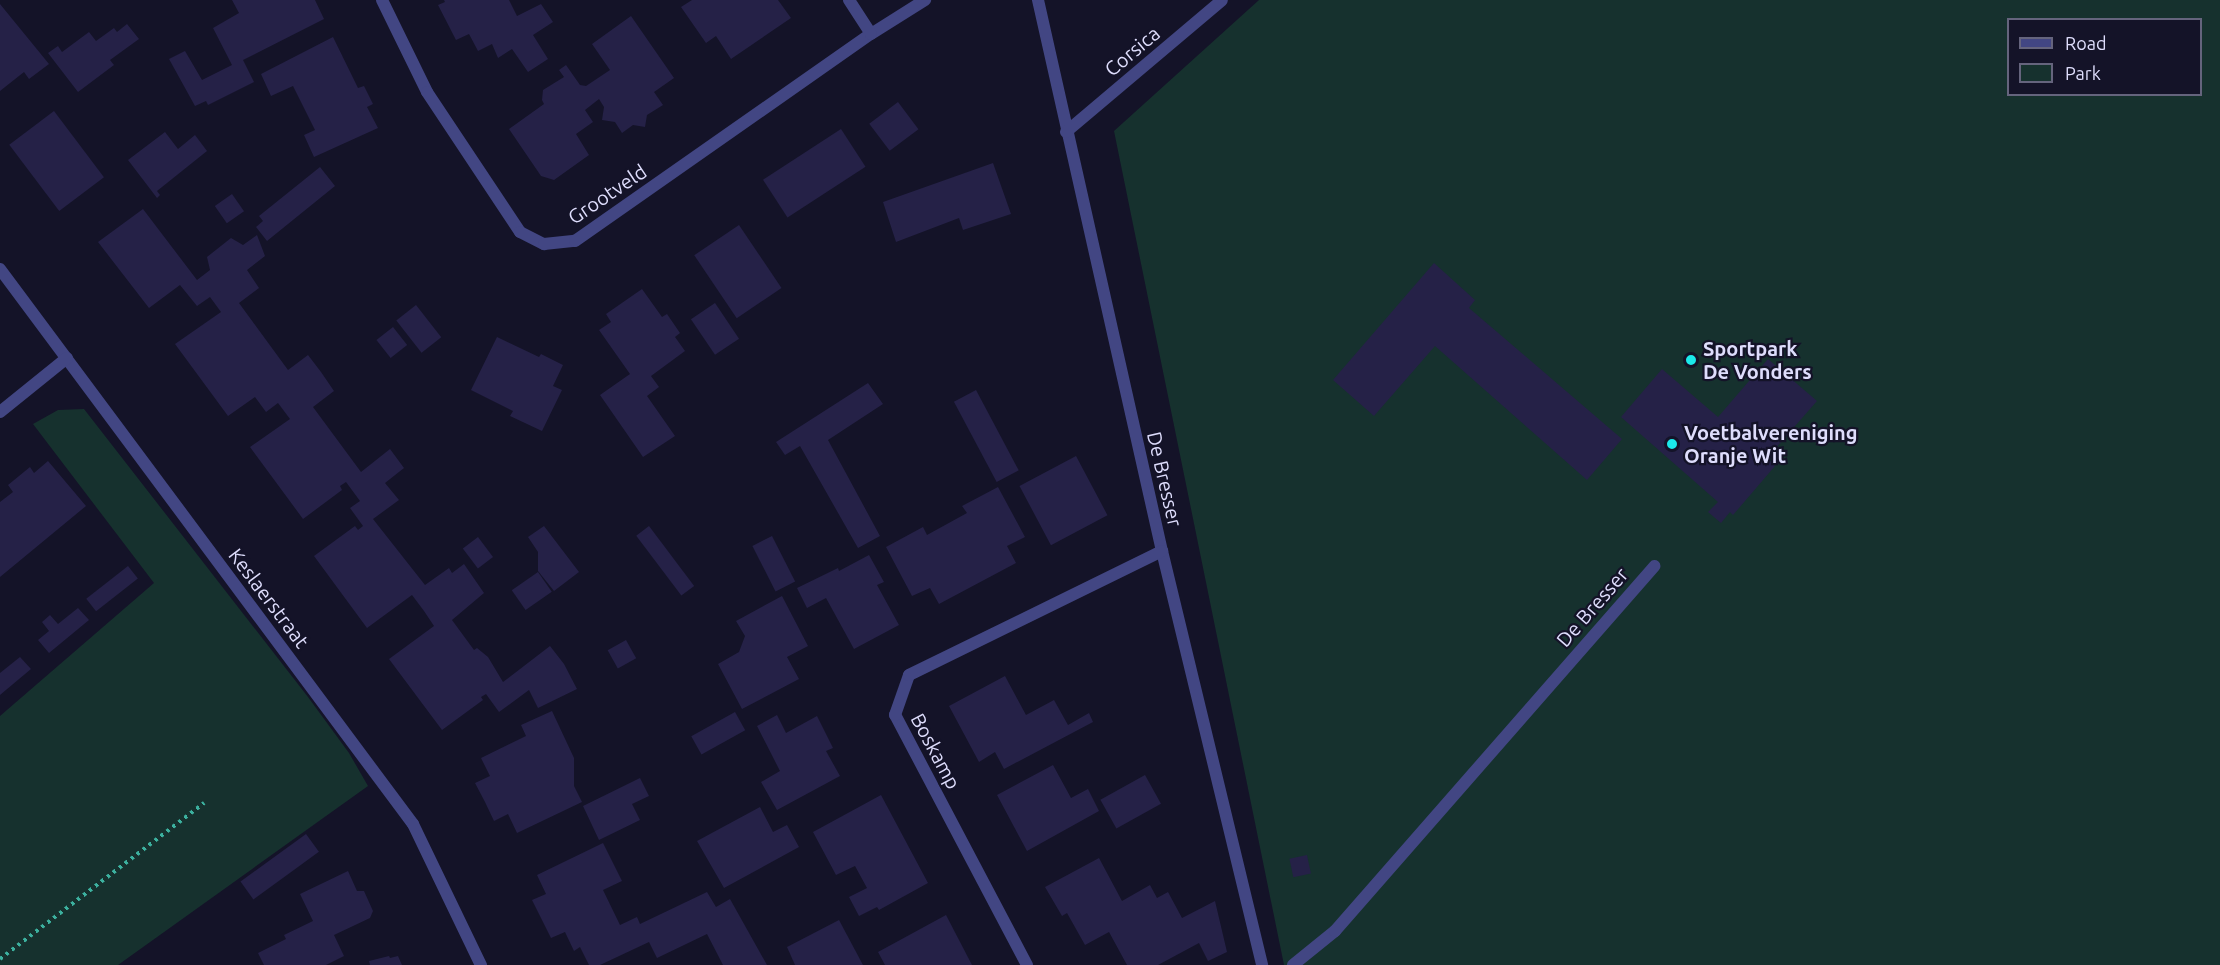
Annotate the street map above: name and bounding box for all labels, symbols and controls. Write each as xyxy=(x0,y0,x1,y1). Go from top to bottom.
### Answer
legend xyxy=(2007,18,2202,96)
street label: Corsica xyxy=(1100,21,1164,81)
text: Road xyxy=(2065,33,2107,53)
text: Park xyxy=(2065,63,2101,83)
street label: Grootveld xyxy=(563,159,651,229)
place label: Sportpark De Vonders xyxy=(1703,336,1812,383)
marker: Sportpark De Vonders xyxy=(1684,353,1698,367)
place label: Voetbalvereniging Oranje Wit xyxy=(1684,420,1858,467)
street label: De Bresser xyxy=(1142,429,1188,529)
marker: Voetbalvereniging Oranje Wit xyxy=(1665,437,1679,451)
street label: Keslaerstraat xyxy=(224,544,314,652)
street label: De Bresser xyxy=(1551,563,1633,651)
street label: Boskamp xyxy=(906,709,966,793)

